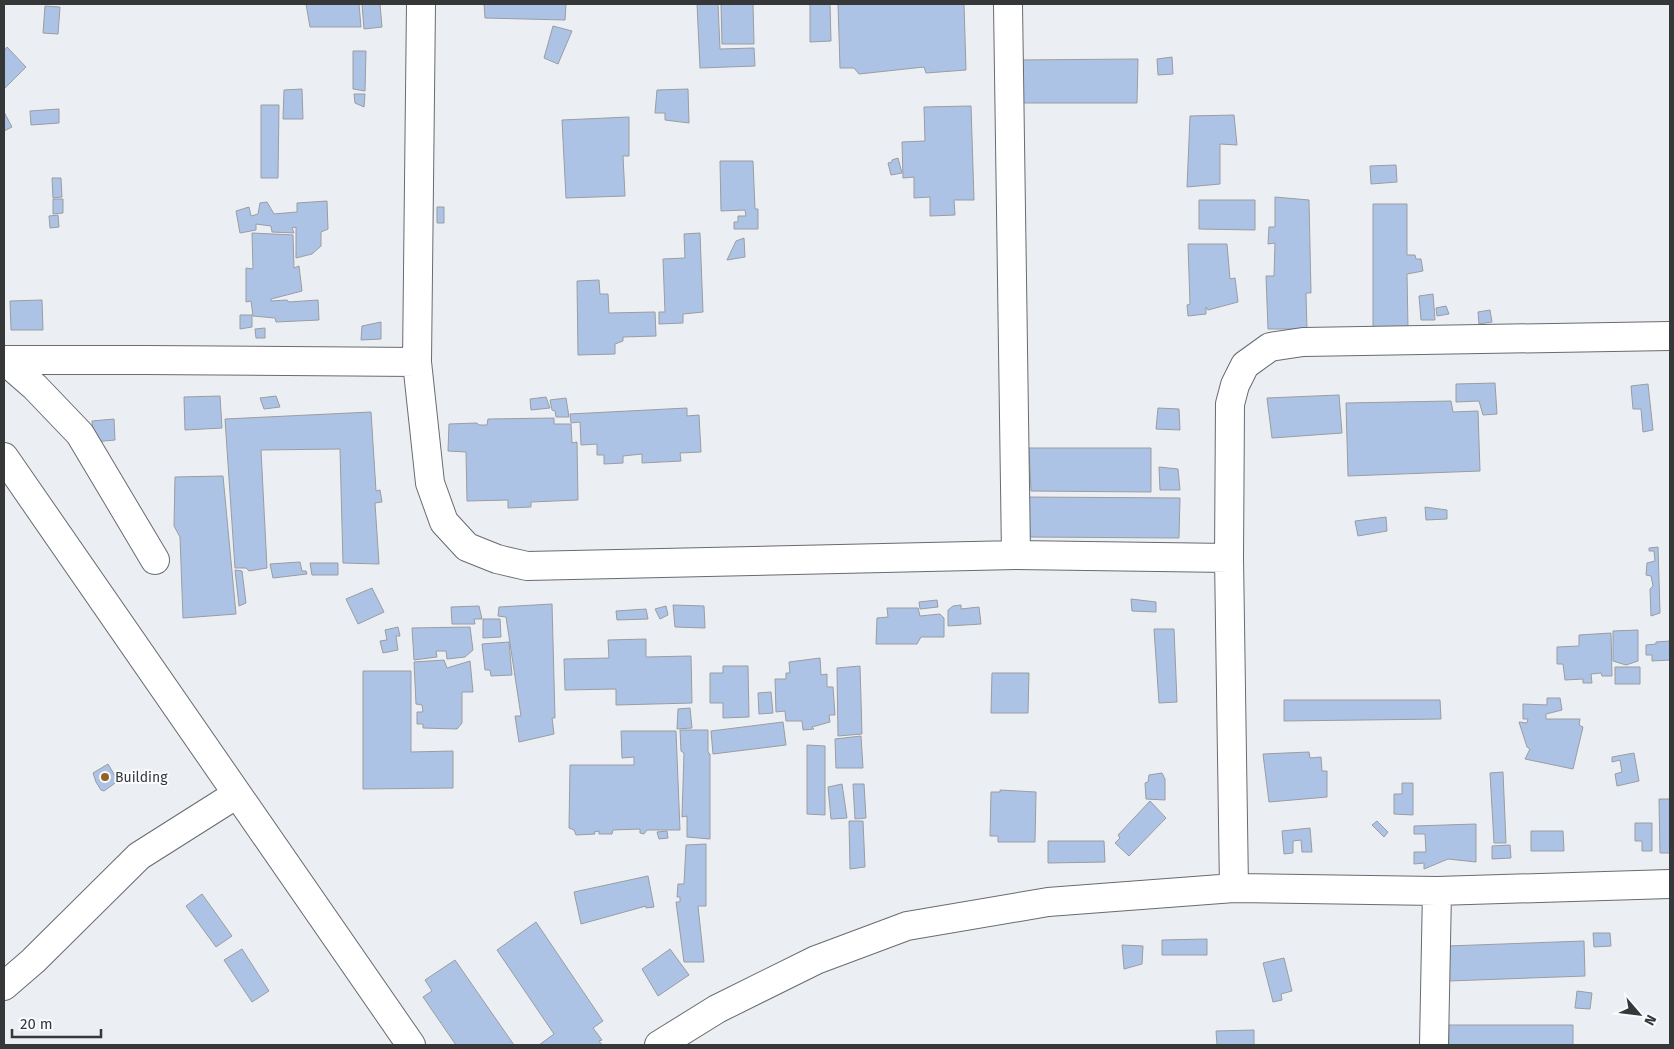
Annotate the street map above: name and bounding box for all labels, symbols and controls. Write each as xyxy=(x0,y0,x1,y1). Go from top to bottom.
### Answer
place label: Building xyxy=(115,769,168,786)
marker: Building xyxy=(99,771,111,783)
north arrow xyxy=(1614,989,1664,1039)
scale bar xyxy=(12,1006,101,1038)
text: N xyxy=(1640,1012,1660,1028)
text: 20 m xyxy=(20,1015,53,1033)

